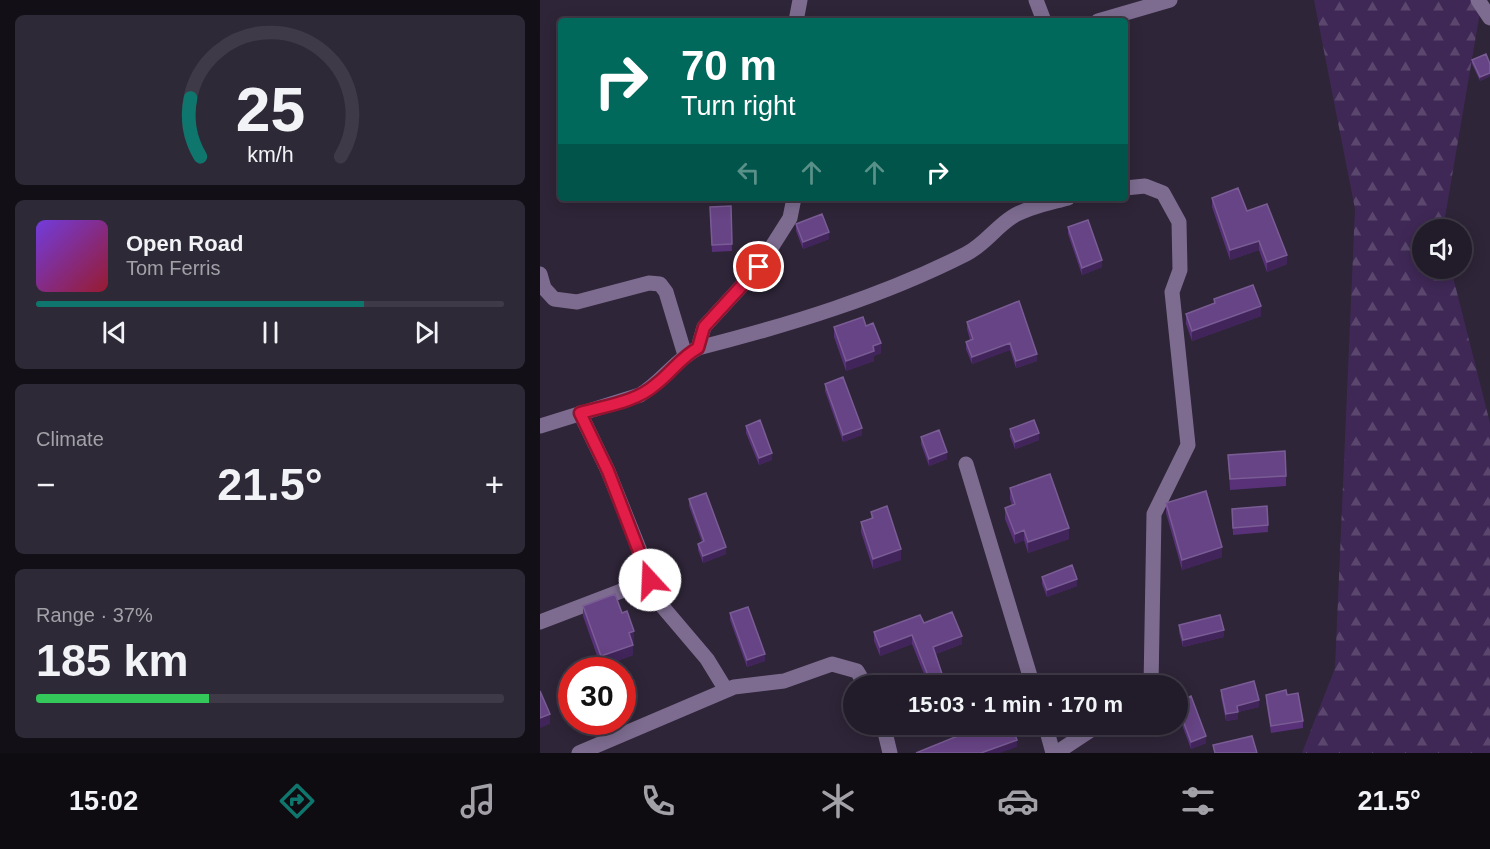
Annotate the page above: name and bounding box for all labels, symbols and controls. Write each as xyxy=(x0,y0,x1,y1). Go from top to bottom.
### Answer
icon: right xyxy=(582,42,660,120)
text: 70 m xyxy=(681,42,777,89)
text: 25 xyxy=(235,75,305,144)
text: Turn right xyxy=(681,91,796,121)
text: km/h xyxy=(247,143,293,167)
icon: left xyxy=(732,156,765,189)
icon: ahead xyxy=(795,156,828,189)
icon: ahead xyxy=(858,156,891,189)
icon: right xyxy=(921,156,954,189)
map controls xyxy=(1412,219,1472,279)
button: sound xyxy=(1412,219,1472,279)
text: Open Road xyxy=(126,231,243,256)
pin xyxy=(733,241,784,292)
icon: arrive xyxy=(742,250,775,283)
text: Tom Ferris xyxy=(126,257,220,279)
icon: previous xyxy=(98,316,131,349)
icon: pause xyxy=(254,316,287,349)
icon: next xyxy=(410,316,443,349)
text: Climate xyxy=(36,428,104,450)
text: 21.5° xyxy=(217,459,323,510)
text: − xyxy=(36,466,55,503)
text: + xyxy=(485,466,504,503)
position arrow xyxy=(618,548,682,612)
text: Range · 37% xyxy=(36,604,153,626)
text: 185 km xyxy=(36,635,189,686)
speed limit sign: 30 xyxy=(558,657,636,735)
text: 15:03 · 1 min · 170 m xyxy=(908,692,1123,717)
icon: directions xyxy=(276,780,318,822)
icon: music xyxy=(457,780,499,822)
icon: phone xyxy=(637,780,679,822)
icon: climate xyxy=(817,780,859,822)
icon: car xyxy=(997,780,1039,822)
icon: filters xyxy=(1177,780,1219,822)
text: 15:02 xyxy=(69,786,138,816)
text: 21.5° xyxy=(1357,786,1421,816)

